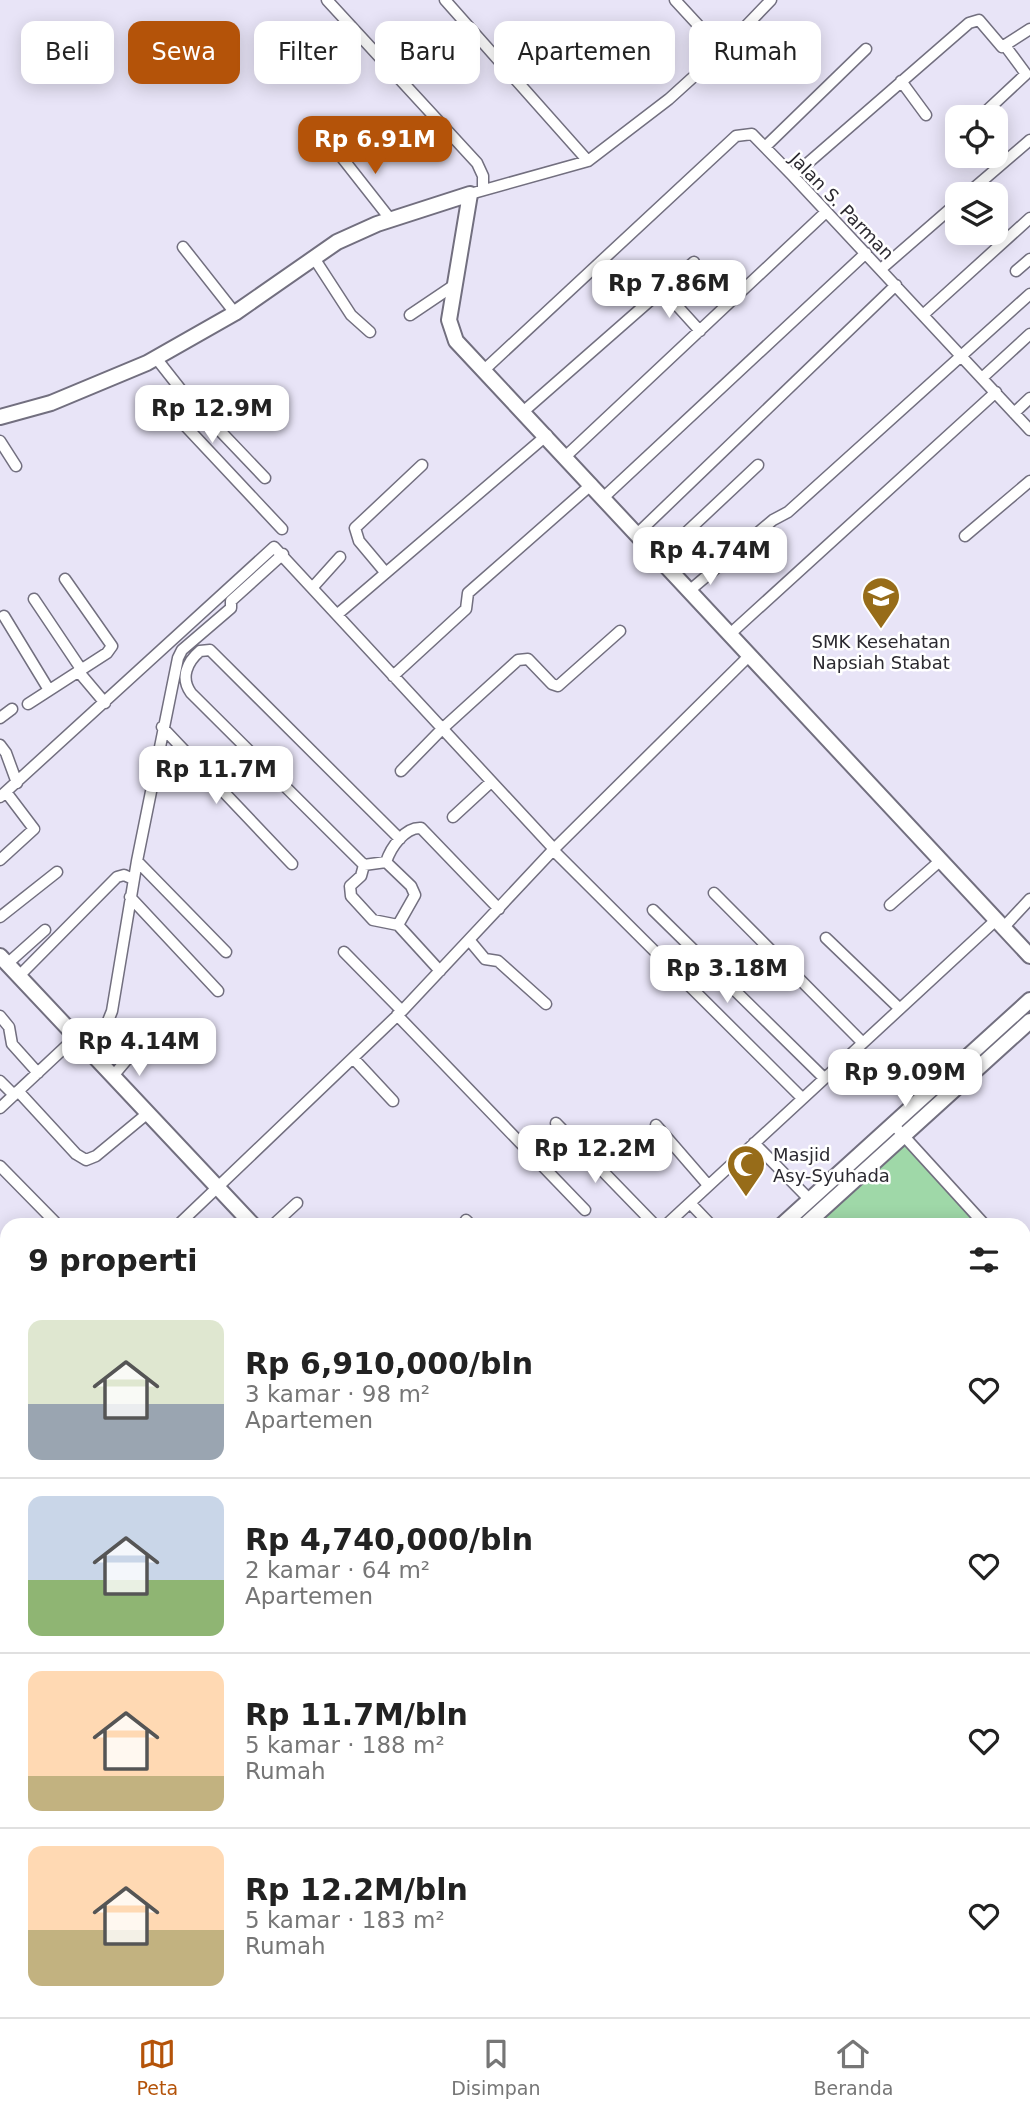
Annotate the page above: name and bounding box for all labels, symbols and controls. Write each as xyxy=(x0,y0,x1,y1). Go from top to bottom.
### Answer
chip: Beli xyxy=(21,21,114,84)
chip: Sewa xyxy=(128,21,240,84)
chip: Filter xyxy=(254,21,361,84)
chip: Baru xyxy=(375,21,480,84)
chip: Apartemen xyxy=(494,21,675,84)
chip: Rumah xyxy=(689,21,821,84)
map controls xyxy=(945,105,1008,245)
button: locate xyxy=(945,105,1008,168)
pin: Rp 6.91M xyxy=(303,116,447,176)
text: Rp 6.91M xyxy=(314,126,436,152)
street label: Jalan S. Parman xyxy=(785,147,898,264)
button: layers xyxy=(945,182,1008,245)
pin: Rp 7.86M xyxy=(597,260,741,320)
text: Rp 7.86M xyxy=(608,270,730,296)
pin: Rp 12.9M xyxy=(140,386,284,445)
text: Rp 12.9M xyxy=(151,395,273,421)
pin: Rp 4.74M xyxy=(638,528,782,587)
text: Rp 4.74M xyxy=(649,537,771,563)
school or university icon: SMK Kesehatan Napsiah Stabat xyxy=(860,575,902,630)
place label: SMK Kesehatan Napsiah Stabat xyxy=(812,631,950,673)
pin: Rp 11.7M xyxy=(144,746,288,806)
text: Rp 11.7M xyxy=(155,756,277,782)
pin: Rp 3.18M xyxy=(655,946,799,1005)
text: Rp 3.18M xyxy=(666,955,788,981)
pin: Rp 4.14M xyxy=(67,1018,211,1078)
text: Rp 4.14M xyxy=(78,1028,200,1054)
pin: Rp 9.09M xyxy=(833,1050,977,1109)
text: Rp 9.09M xyxy=(844,1059,966,1085)
pin: Rp 12.2M xyxy=(523,1126,667,1185)
text: Rp 12.2M xyxy=(534,1135,656,1161)
mosque icon: Masjid Asy-Syuhada xyxy=(725,1143,767,1198)
place label: Masjid Asy-Syuhada xyxy=(773,1144,890,1186)
icon: filters xyxy=(965,1241,1003,1279)
text: 9 properti xyxy=(28,1243,197,1278)
text: Rp 6,910,000/bln xyxy=(245,1346,533,1381)
icon: home xyxy=(84,1348,168,1432)
icon: heart xyxy=(965,1371,1003,1409)
text: 3 kamar · 98 m² xyxy=(245,1381,430,1407)
text: Apartemen xyxy=(245,1407,373,1433)
text: Rp 4,740,000/bln xyxy=(245,1522,533,1557)
icon: home xyxy=(84,1524,168,1608)
icon: heart xyxy=(965,1547,1003,1585)
text: 2 kamar · 64 m² xyxy=(245,1557,430,1583)
text: Apartemen xyxy=(245,1583,373,1609)
text: Rp 11.7M/bln xyxy=(245,1697,468,1732)
icon: home xyxy=(84,1699,168,1783)
icon: heart xyxy=(965,1722,1003,1760)
text: 5 kamar · 188 m² xyxy=(245,1732,445,1758)
text: Rumah xyxy=(245,1758,326,1784)
text: Rp 12.2M/bln xyxy=(245,1872,468,1907)
icon: home xyxy=(84,1874,168,1958)
icon: heart xyxy=(965,1897,1003,1935)
text: 5 kamar · 183 m² xyxy=(245,1907,445,1933)
text: Rumah xyxy=(245,1933,326,1959)
tab: Peta xyxy=(137,2035,178,2099)
tab: Disimpan xyxy=(451,2035,540,2099)
tab: Beranda xyxy=(814,2035,893,2099)

